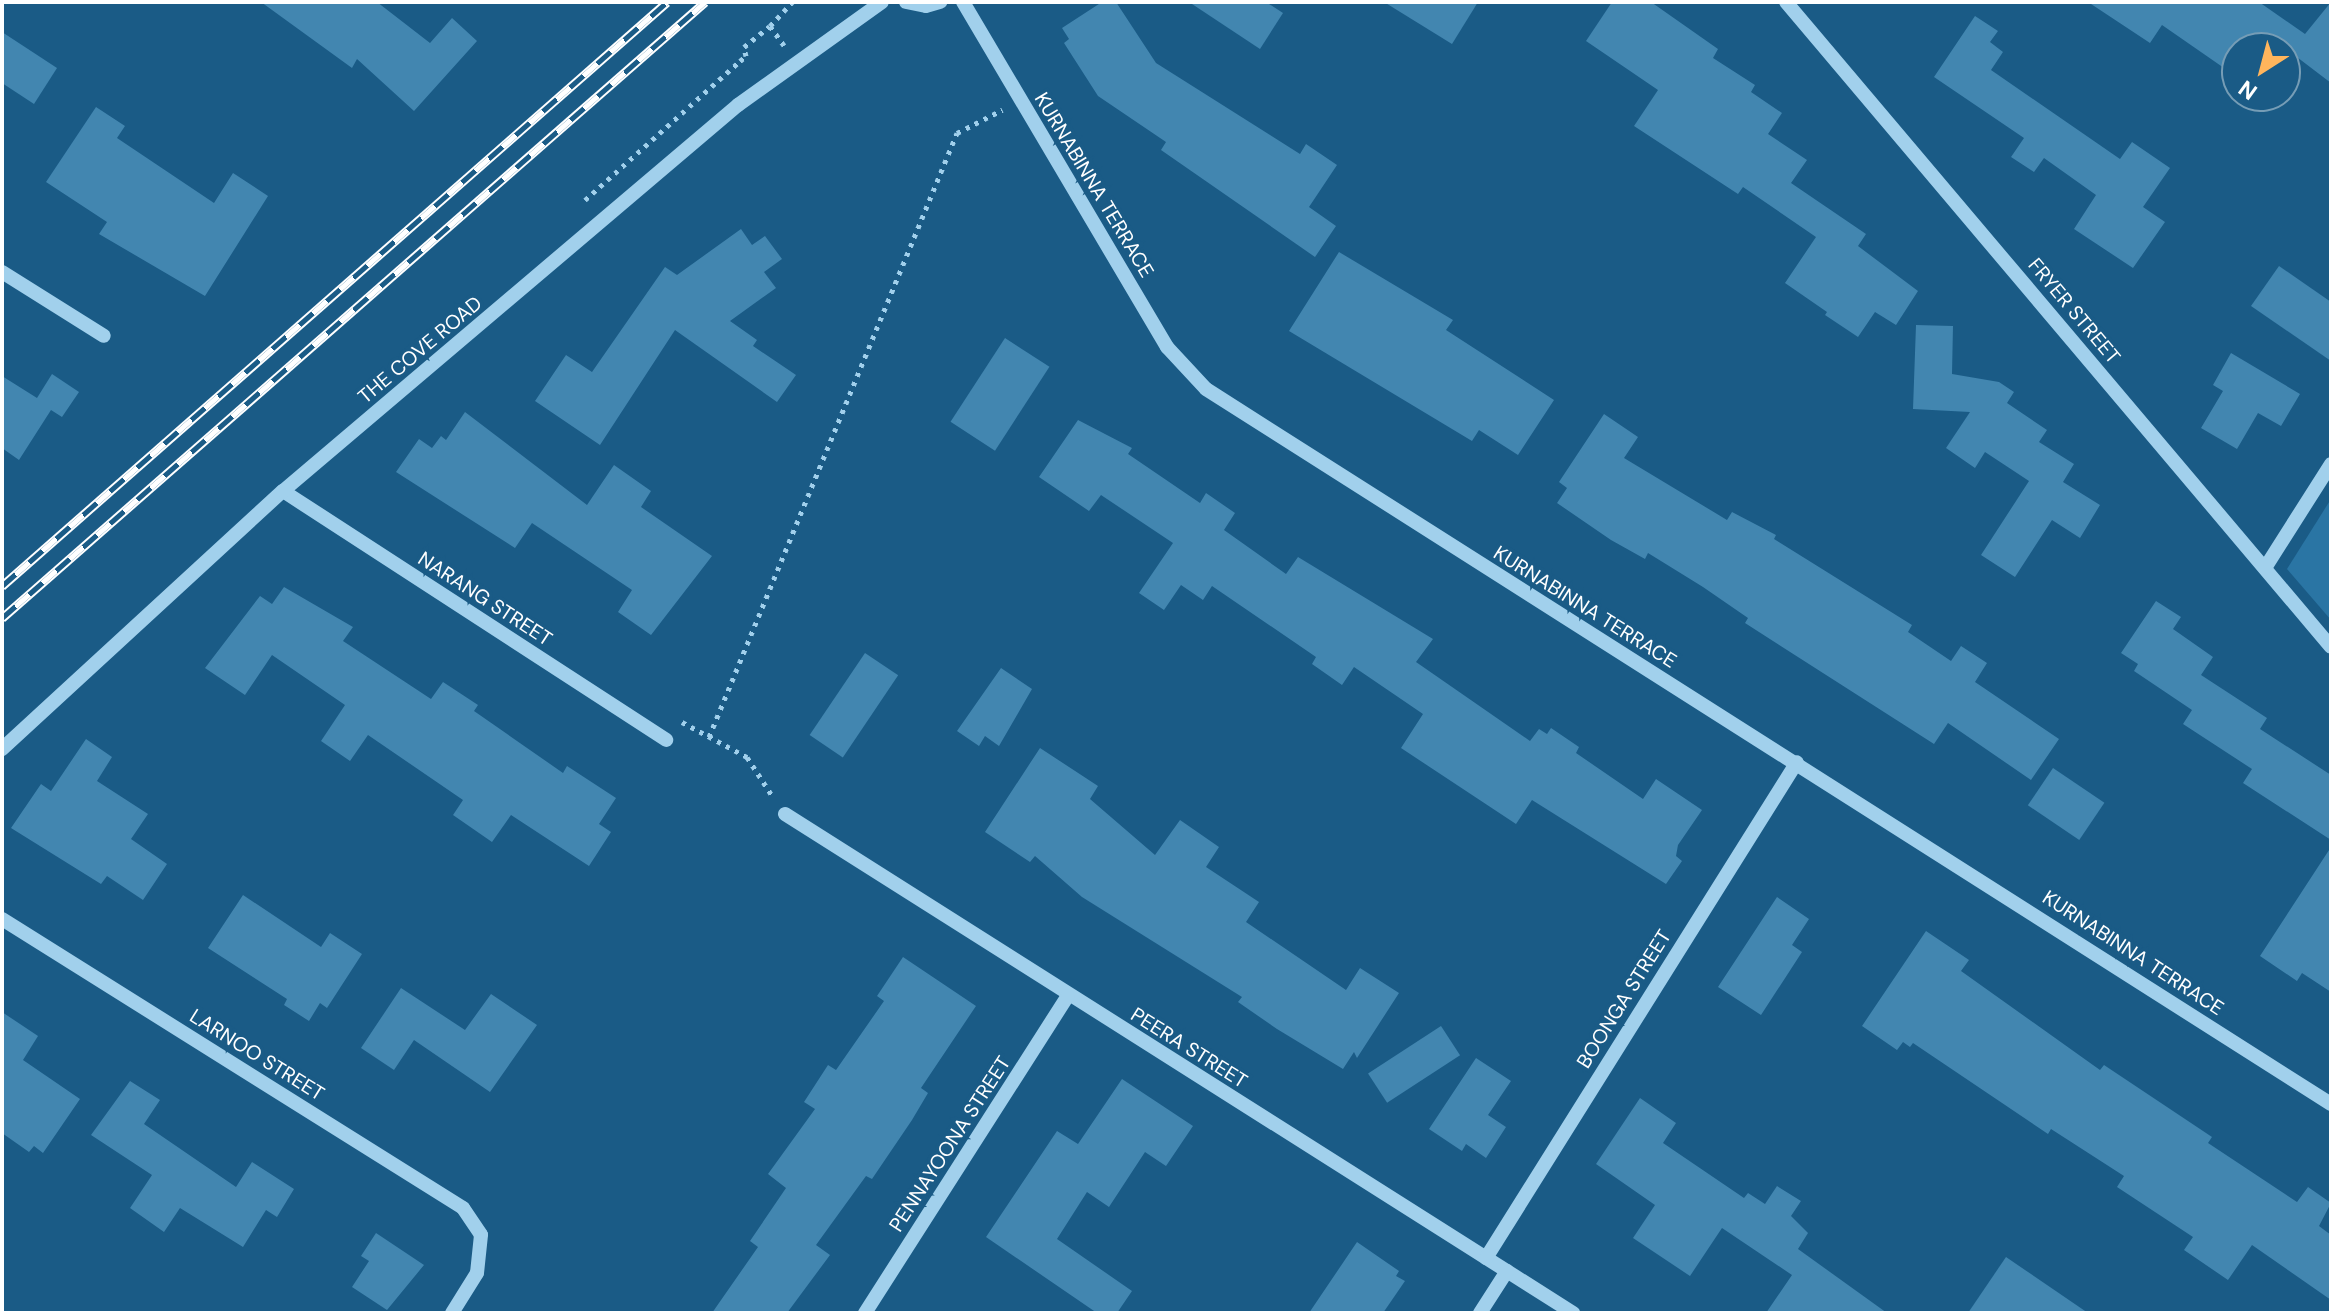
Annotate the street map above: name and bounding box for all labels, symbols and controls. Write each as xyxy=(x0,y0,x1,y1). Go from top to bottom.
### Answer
north arrow xyxy=(2221,32,2301,112)
text: N xyxy=(2233,74,2263,107)
street label: KURNABINNA TERRACE xyxy=(1029,88,1159,282)
street label: FRYER STREET xyxy=(2023,253,2125,369)
street label: THE COVE ROAD xyxy=(353,291,487,409)
street label: KURNABINNA TERRACE xyxy=(1489,541,1681,673)
street label: NARANG STREET xyxy=(414,547,556,651)
street label: KURNABINNA TERRACE xyxy=(2038,885,2228,1021)
street label: BOONGA STREET xyxy=(1572,925,1676,1073)
street label: PEERA STREET xyxy=(1126,1003,1252,1093)
street label: LARNOO STREET xyxy=(185,1004,329,1106)
street label: PENNAYOONA STREET xyxy=(884,1052,1016,1236)

